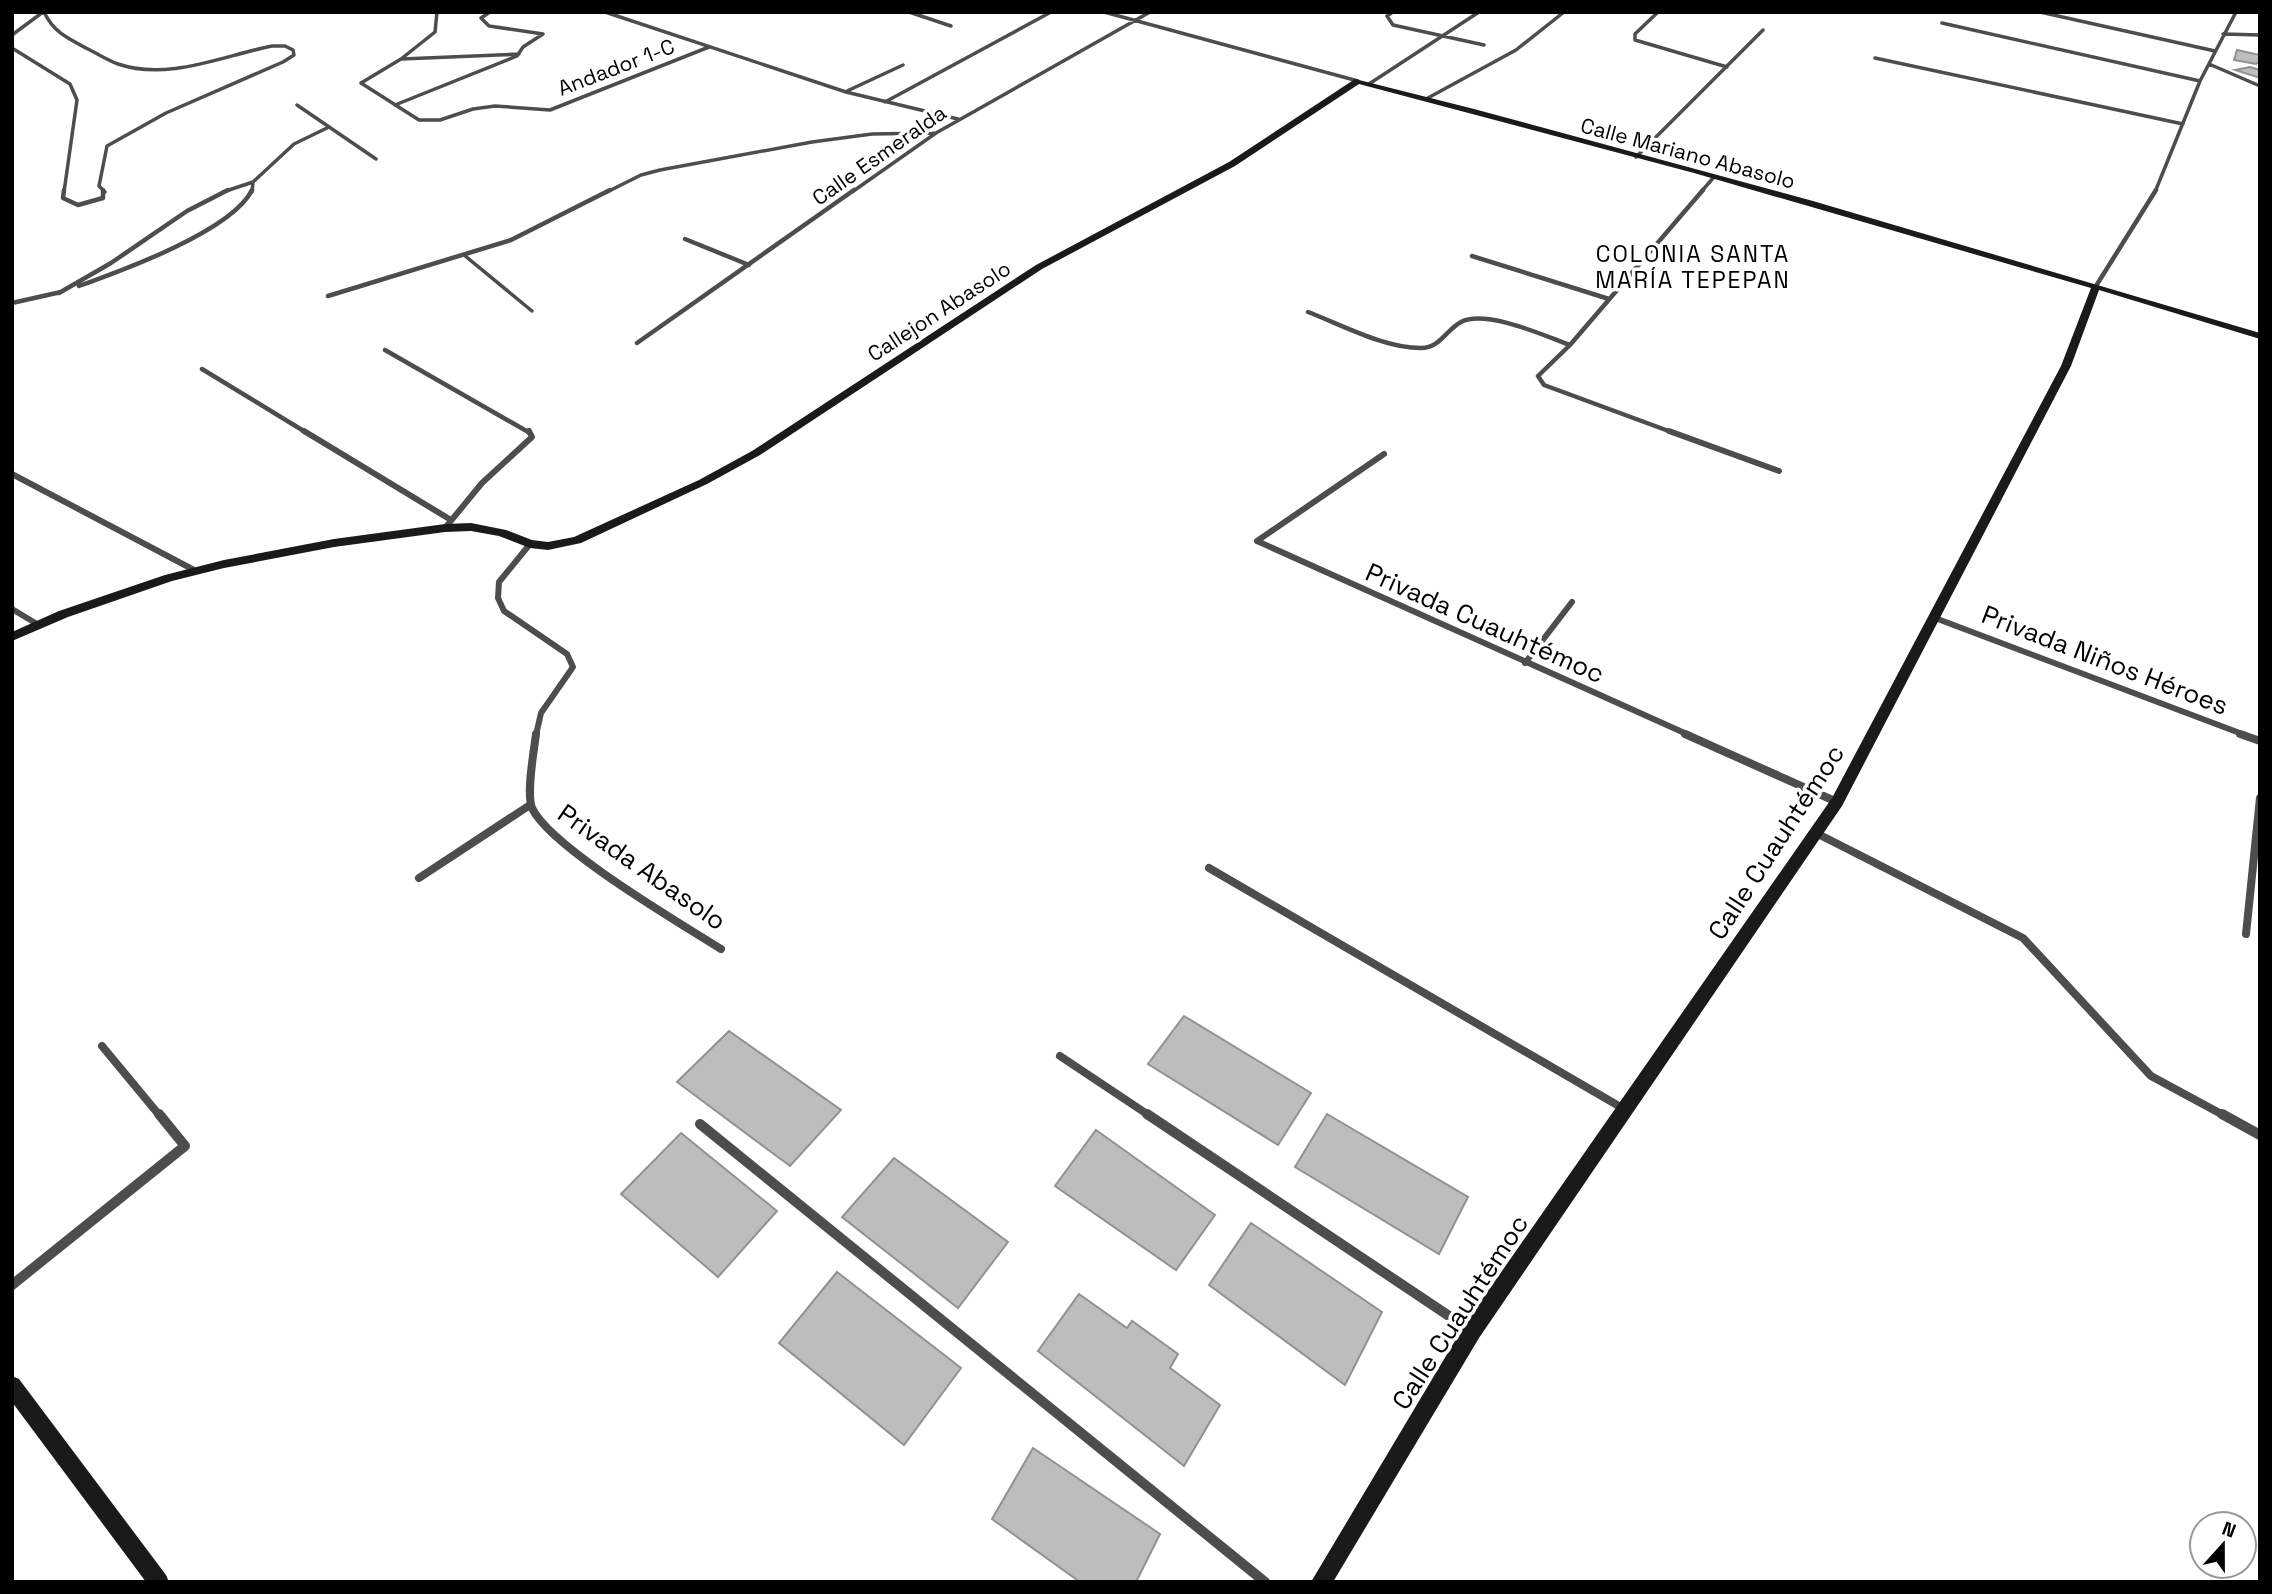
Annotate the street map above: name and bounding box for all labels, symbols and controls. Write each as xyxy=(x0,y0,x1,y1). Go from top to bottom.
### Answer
street label: Andador 1-C xyxy=(554,32,678,102)
street label: Calle Esmeralda xyxy=(807,99,951,211)
street label: Calle Mariano Abasolo xyxy=(1578,111,1798,195)
district label: COLONIA SANTA MARÍA TEPEPAN xyxy=(1595,239,1791,295)
street label: Callejon Abasolo xyxy=(862,255,1016,367)
street label: Privada Cuauhtémoc xyxy=(1360,555,1610,691)
street label: Privada Niños Héroes xyxy=(1977,597,2233,723)
street label: Calle Cuauhtémoc xyxy=(1700,738,1852,946)
street label: Privada Abasolo xyxy=(551,796,733,938)
street label: Calle Cuauhtémoc xyxy=(1384,1208,1536,1416)
north arrow xyxy=(2188,1510,2258,1580)
text: N xyxy=(2218,1516,2239,1544)

